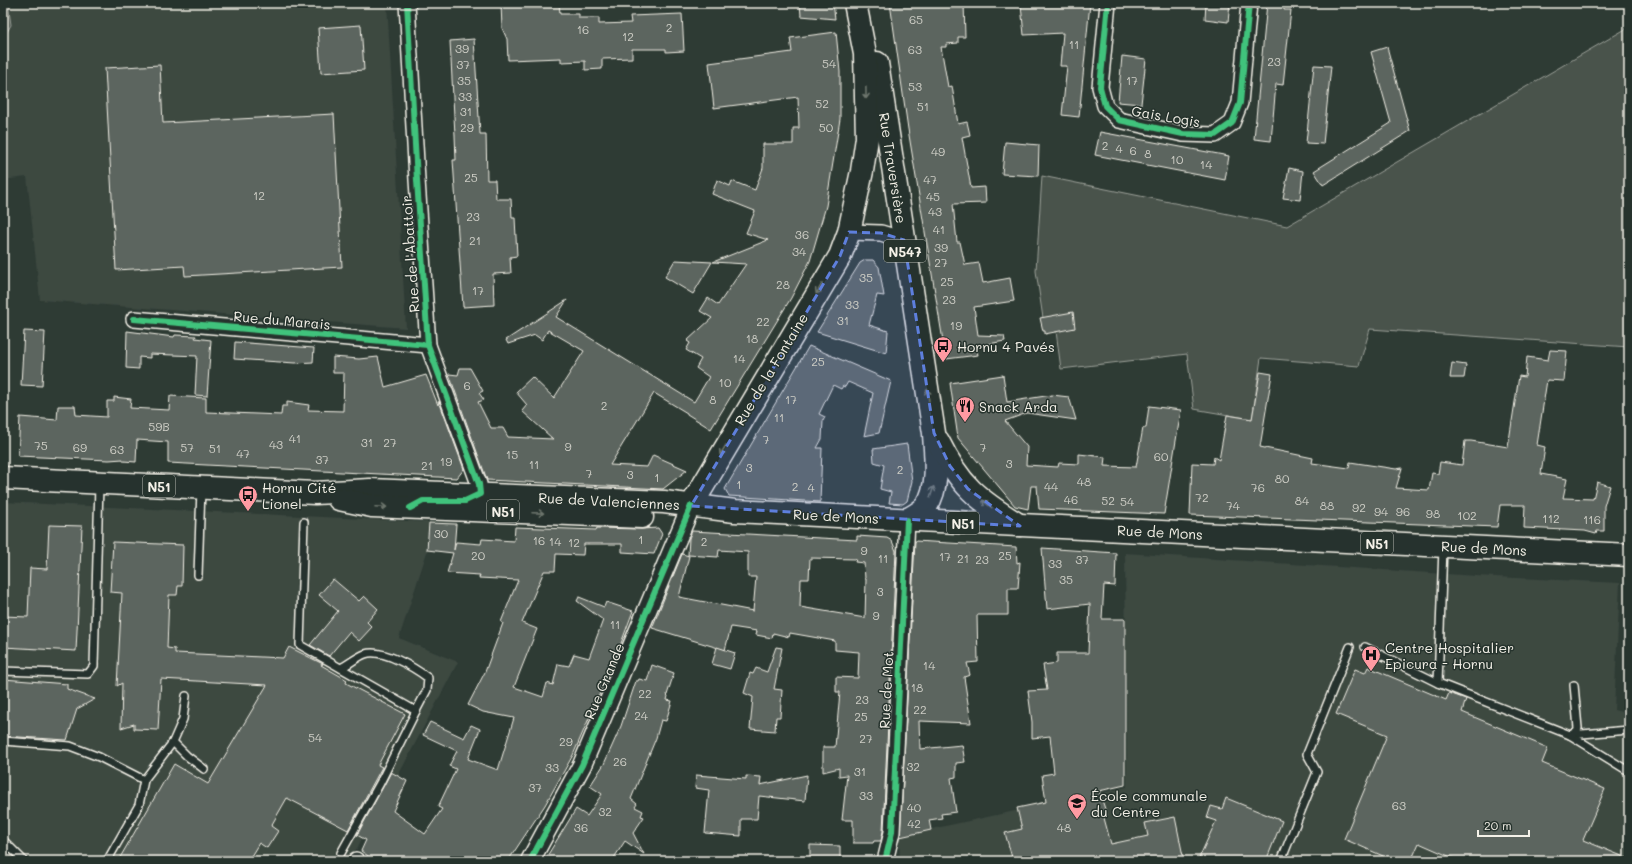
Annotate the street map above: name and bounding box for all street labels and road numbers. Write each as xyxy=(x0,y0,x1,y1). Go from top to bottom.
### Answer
street label: Gais Logis xyxy=(1130,101,1202,131)
street label: Rue Traversière xyxy=(875,111,911,225)
street label: Rue de l'Abattoir xyxy=(396,195,424,313)
road number: N547 xyxy=(884,240,926,262)
street label: Rue du Marais xyxy=(233,306,331,334)
street label: Rue de la Fontaine xyxy=(730,309,812,429)
road number: N51 xyxy=(143,475,175,497)
street label: Rue de Valenciennes xyxy=(538,488,680,514)
road number: N51 xyxy=(487,500,519,522)
street label: Rue de Mons xyxy=(793,504,879,528)
road number: N51 xyxy=(947,512,979,534)
street label: Rue de Mons xyxy=(1117,520,1203,544)
road number: N51 xyxy=(1361,532,1393,554)
street label: Rue de Mons xyxy=(1441,536,1527,560)
street label: Rue Grande xyxy=(579,640,629,722)
street label: Rue de Mot xyxy=(874,651,898,729)

